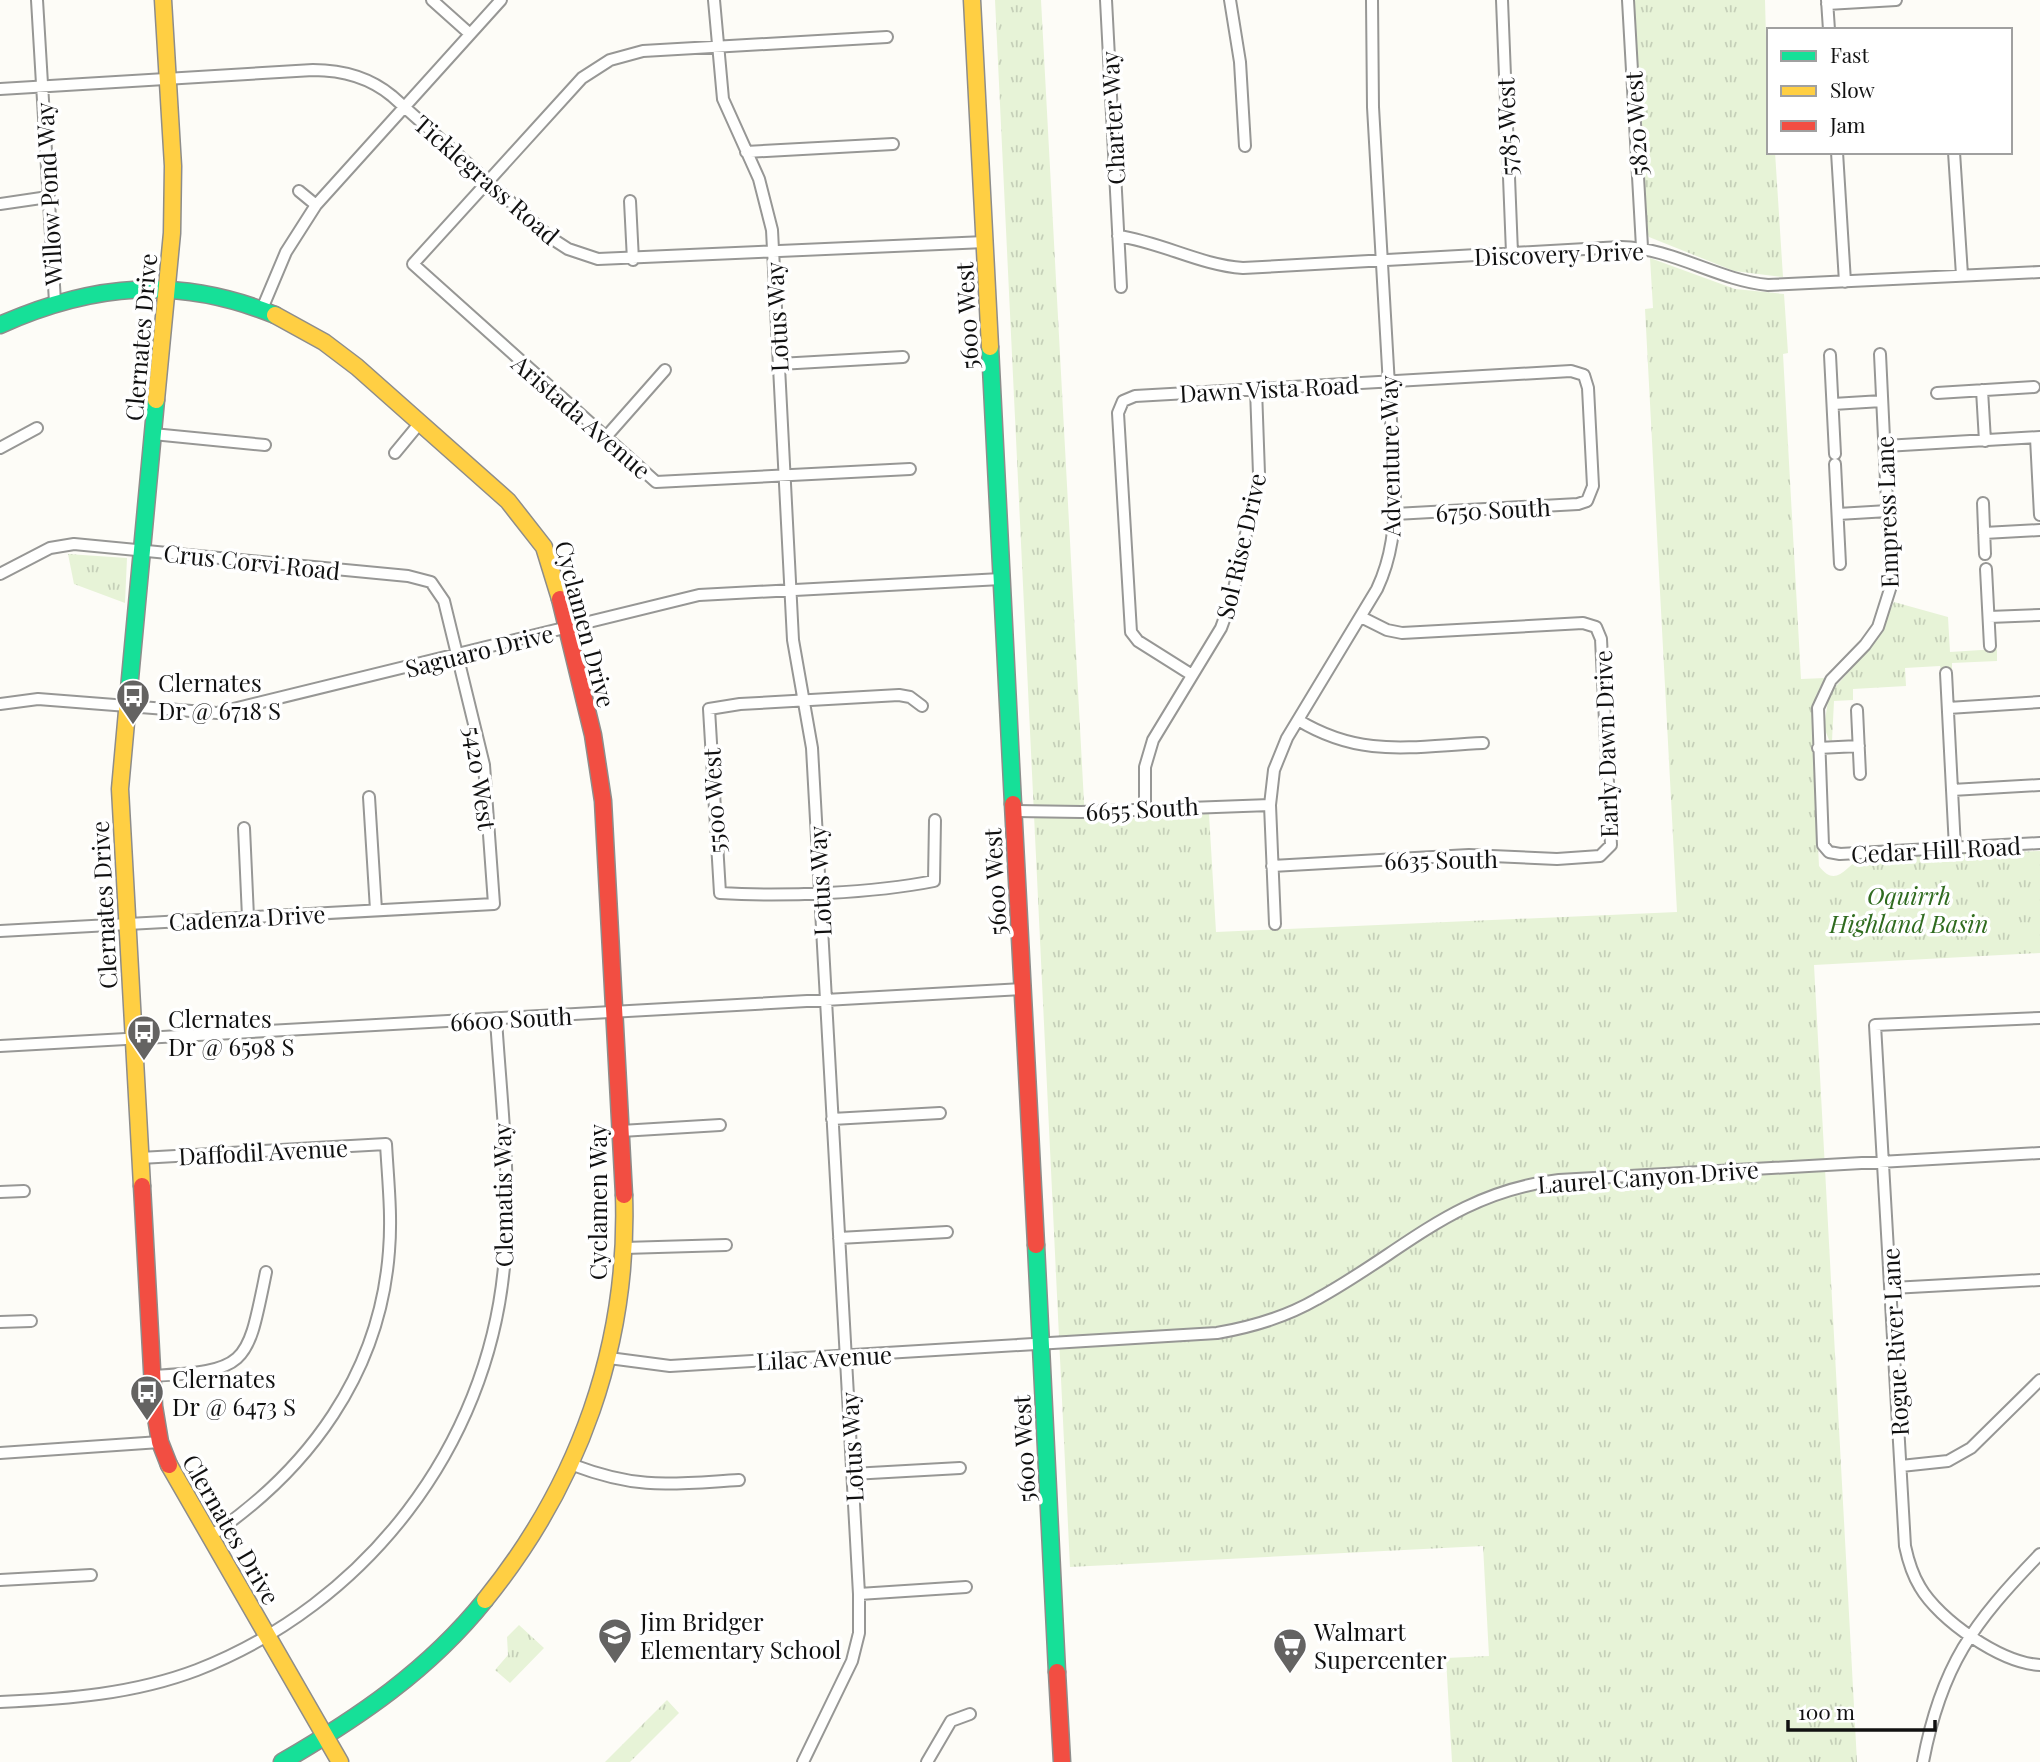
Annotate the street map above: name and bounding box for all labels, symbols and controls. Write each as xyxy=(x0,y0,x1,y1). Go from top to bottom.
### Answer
legend xyxy=(1767,28,2012,154)
text: Fast xyxy=(1830,40,1869,68)
street label: Charter Way xyxy=(1093,50,1131,186)
street label: 5820 West xyxy=(1616,70,1654,177)
text: Slow xyxy=(1830,75,1875,103)
street label: 5785 West xyxy=(1488,77,1524,177)
street label: Willow Pond Way xyxy=(27,102,69,287)
street label: Ticklegrass Road xyxy=(408,107,566,251)
text: Jam xyxy=(1829,110,1866,138)
street label: Discovery Drive xyxy=(1473,234,1645,272)
street label: Clernates Drive xyxy=(117,252,163,422)
street label: Lotus Way xyxy=(757,261,795,373)
street label: 5600 West xyxy=(947,261,985,371)
street label: Aristada Avenue xyxy=(505,346,658,485)
street label: Dawn Vista Road xyxy=(1178,367,1360,409)
street label: Adventure Way xyxy=(1372,375,1406,538)
street label: Empress Lane xyxy=(1867,435,1905,589)
street label: Sol Rise Drive xyxy=(1208,470,1272,622)
street label: 6750 South xyxy=(1435,490,1551,528)
street label: Crus Corvi Road xyxy=(162,536,342,586)
street label: Cyclamen Drive xyxy=(548,537,624,711)
street label: Saguaro Drive xyxy=(402,616,556,684)
street label: Early Dawn Drive xyxy=(1586,650,1624,838)
place label: Clernates Dr @ 6718 S xyxy=(158,666,281,726)
bus stop icon: Clernates Dr @ 6718 S xyxy=(114,677,152,726)
street label: 5420 West xyxy=(458,724,504,832)
street label: 5500 West xyxy=(694,747,732,854)
street label: 6655 South xyxy=(1085,789,1199,827)
street label: Clernates Drive xyxy=(83,820,123,990)
street label: Lotus Way xyxy=(800,825,838,937)
street label: 5600 West xyxy=(975,827,1013,937)
street label: Cedar Hill Road xyxy=(1850,829,2022,869)
street label: 6635 South xyxy=(1384,842,1498,876)
park label: Oquirrh Highland Basin xyxy=(1828,879,1989,939)
street label: Cadenza Drive xyxy=(168,897,326,937)
street label: 6600 South xyxy=(449,999,573,1037)
place label: Clernates Dr @ 6598 S xyxy=(168,1002,295,1062)
bus stop icon: Clernates Dr @ 6598 S xyxy=(125,1013,163,1062)
street label: Clematis Way xyxy=(485,1123,519,1267)
street label: Cyclamen Way xyxy=(581,1124,613,1280)
street label: Daffodil Avenue xyxy=(177,1131,349,1171)
street label: Laurel Canyon Drive xyxy=(1536,1152,1760,1200)
street label: Rogue River Lane xyxy=(1873,1247,1915,1437)
street label: Lilac Avenue xyxy=(755,1337,893,1377)
place label: Clernates Dr @ 6473 S xyxy=(172,1362,296,1422)
bus stop icon: Clernates Dr @ 6473 S xyxy=(128,1373,166,1422)
street label: Lotus Way xyxy=(832,1391,870,1503)
street label: 5600 West xyxy=(1004,1394,1042,1504)
street label: Clernates Drive xyxy=(176,1448,288,1610)
place label: Jim Bridger Elementary School xyxy=(639,1605,842,1665)
place label: Walmart Supercenter xyxy=(1313,1615,1447,1675)
school or university icon: Jim Bridger Elementary School xyxy=(596,1616,634,1665)
supermarket icon: Walmart Supercenter xyxy=(1271,1626,1309,1675)
scale bar xyxy=(1788,1688,1935,1732)
text: 100 m xyxy=(1798,1697,1855,1725)

